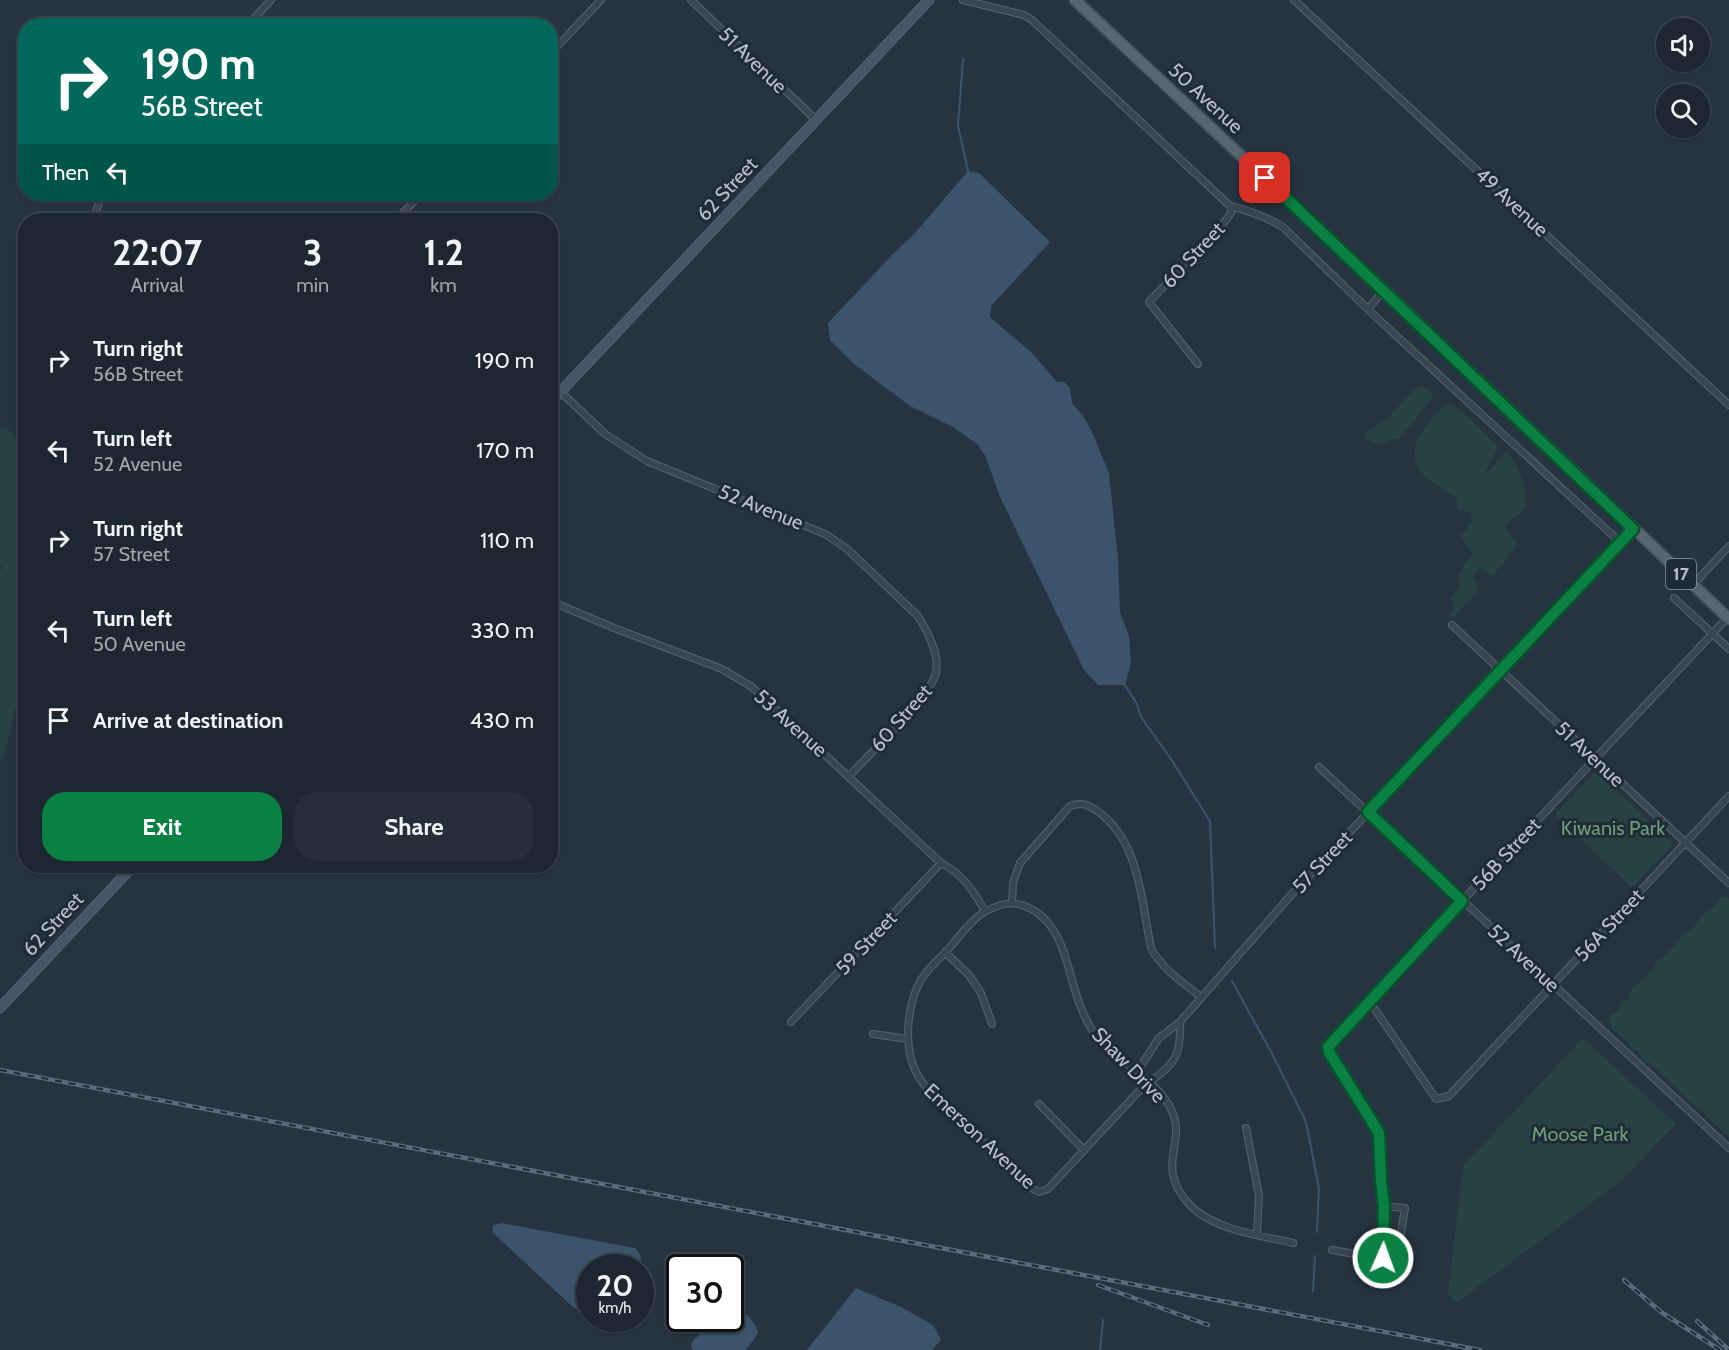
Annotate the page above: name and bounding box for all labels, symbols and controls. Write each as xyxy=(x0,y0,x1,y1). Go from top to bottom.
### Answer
map controls xyxy=(1656,18,1710,138)
button: sound xyxy=(1656,18,1710,72)
street label: 51 Avenue xyxy=(714,22,792,98)
text: 190 m xyxy=(141,38,256,90)
icon: right xyxy=(42,42,120,120)
street label: 50 Avenue xyxy=(1164,58,1248,138)
button: search xyxy=(1656,84,1710,138)
text: 56B Street xyxy=(141,90,263,123)
street label: 62 Street xyxy=(692,152,762,226)
pin xyxy=(1239,152,1290,203)
icon: left xyxy=(101,156,134,189)
text: Then xyxy=(42,159,89,186)
icon: arrive xyxy=(1248,161,1281,194)
street label: 49 Avenue xyxy=(1471,162,1553,242)
street label: 60 Street xyxy=(1157,217,1230,293)
text: 22:07 xyxy=(112,230,202,274)
text: 3 xyxy=(303,230,322,274)
text: 1.2 xyxy=(423,230,464,274)
text: Arrival xyxy=(131,273,184,297)
text: min xyxy=(296,273,329,297)
text: km xyxy=(430,273,457,297)
text: Turn right xyxy=(93,335,183,362)
icon: right xyxy=(42,344,75,377)
text: 190 m xyxy=(475,347,534,374)
text: 56B Street xyxy=(93,362,183,386)
text: Turn left xyxy=(93,425,172,452)
icon: left xyxy=(42,434,75,467)
text: 170 m xyxy=(476,437,534,464)
text: 52 Avenue xyxy=(93,452,182,476)
street label: 52 Avenue xyxy=(715,479,807,535)
text: Turn right xyxy=(93,515,183,542)
icon: right xyxy=(42,524,75,557)
text: 110 m xyxy=(480,527,534,554)
text: 57 Street xyxy=(93,542,170,566)
road number: 17 xyxy=(1666,559,1696,589)
text: Turn left xyxy=(93,605,172,632)
icon: left xyxy=(42,614,75,647)
text: 330 m xyxy=(471,617,534,644)
text: 50 Avenue xyxy=(93,632,186,656)
street label: 60 Street xyxy=(865,679,937,757)
street label: 53 Avenue xyxy=(750,684,832,762)
icon: arrive xyxy=(42,704,75,737)
text: Arrive at destination xyxy=(93,707,283,734)
text: 430 m xyxy=(470,707,534,734)
street label: 51 Avenue xyxy=(1551,716,1629,792)
button: Exit xyxy=(42,792,282,861)
button: Share xyxy=(294,792,534,861)
street label: 56B Street xyxy=(1467,813,1546,895)
park label: Kiwanis Park xyxy=(1561,816,1665,840)
street label: 57 Street xyxy=(1287,826,1357,898)
street label: 56A Street xyxy=(1569,884,1649,966)
street label: 62 Street xyxy=(18,887,88,961)
street label: 59 Street xyxy=(831,906,902,980)
street label: 52 Avenue xyxy=(1483,919,1565,997)
street label: Shaw Drive xyxy=(1087,1022,1171,1108)
street label: Emerson Avenue xyxy=(919,1078,1041,1194)
park label: Moose Park xyxy=(1531,1122,1629,1146)
position arrow xyxy=(1351,1226,1415,1290)
speed limit sign: 30 xyxy=(666,1254,744,1332)
text: 20 xyxy=(596,1267,634,1304)
text: km/h xyxy=(599,1299,631,1317)

